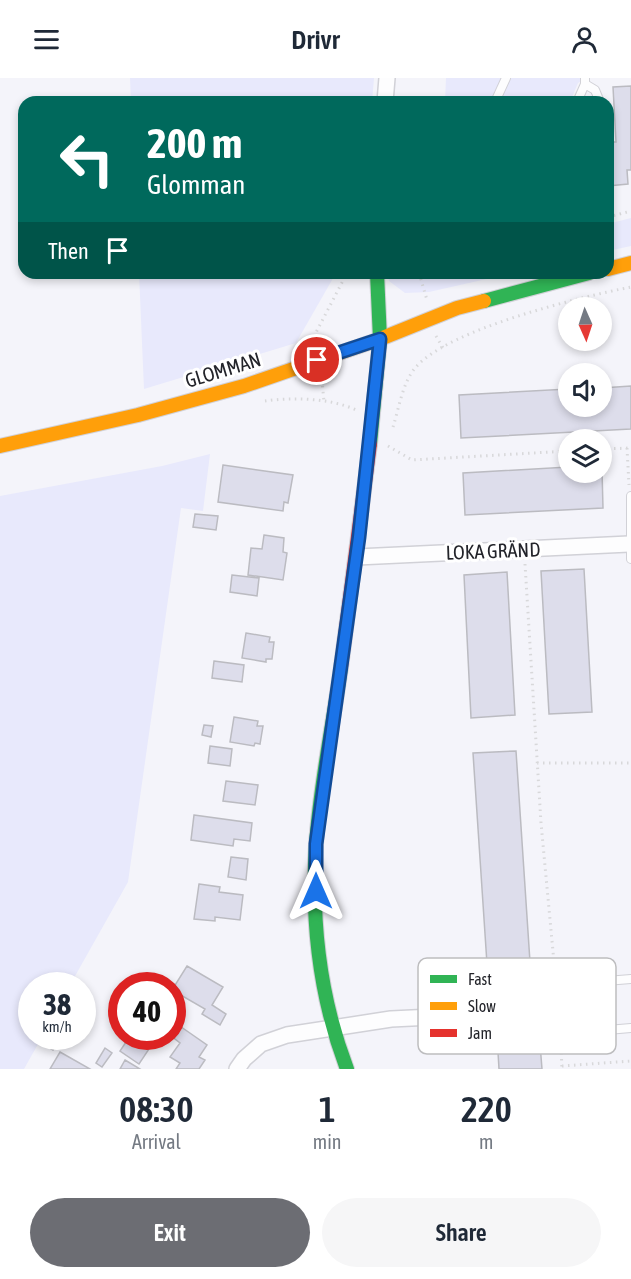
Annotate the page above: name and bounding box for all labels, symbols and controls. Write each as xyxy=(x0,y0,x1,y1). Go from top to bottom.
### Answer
icon: menu xyxy=(30,23,63,56)
icon: person xyxy=(568,23,601,56)
text: Drivr xyxy=(291,24,340,55)
text: 200 m xyxy=(147,119,242,167)
icon: left xyxy=(48,120,126,198)
text: Glomman xyxy=(147,169,245,200)
icon: arrive xyxy=(101,234,134,267)
text: Then xyxy=(48,238,89,264)
north arrow xyxy=(558,297,612,351)
map controls xyxy=(558,297,612,483)
pin xyxy=(291,334,342,385)
icon: arrive xyxy=(300,343,333,376)
street label: GLOMMAN xyxy=(182,347,264,392)
button: sound xyxy=(558,363,612,417)
button: layers xyxy=(558,429,612,483)
street label: LOKA GRÄND xyxy=(445,537,541,564)
position arrow xyxy=(284,859,348,923)
legend xyxy=(418,958,616,1054)
text: Fast xyxy=(468,970,492,988)
speed limit sign: 40 xyxy=(108,972,186,1050)
text: 38 xyxy=(43,987,71,1021)
text: Slow xyxy=(468,997,496,1015)
text: km/h xyxy=(42,1018,72,1035)
text: Jam xyxy=(468,1024,492,1042)
text: 08:30 xyxy=(119,1088,193,1130)
text: 1 xyxy=(319,1088,336,1130)
text: 220 xyxy=(461,1088,512,1130)
text: Arrival xyxy=(132,1130,181,1153)
text: min xyxy=(313,1130,342,1153)
text: m xyxy=(479,1130,493,1153)
button: Exit xyxy=(30,1198,310,1267)
button: Share xyxy=(322,1198,601,1267)

